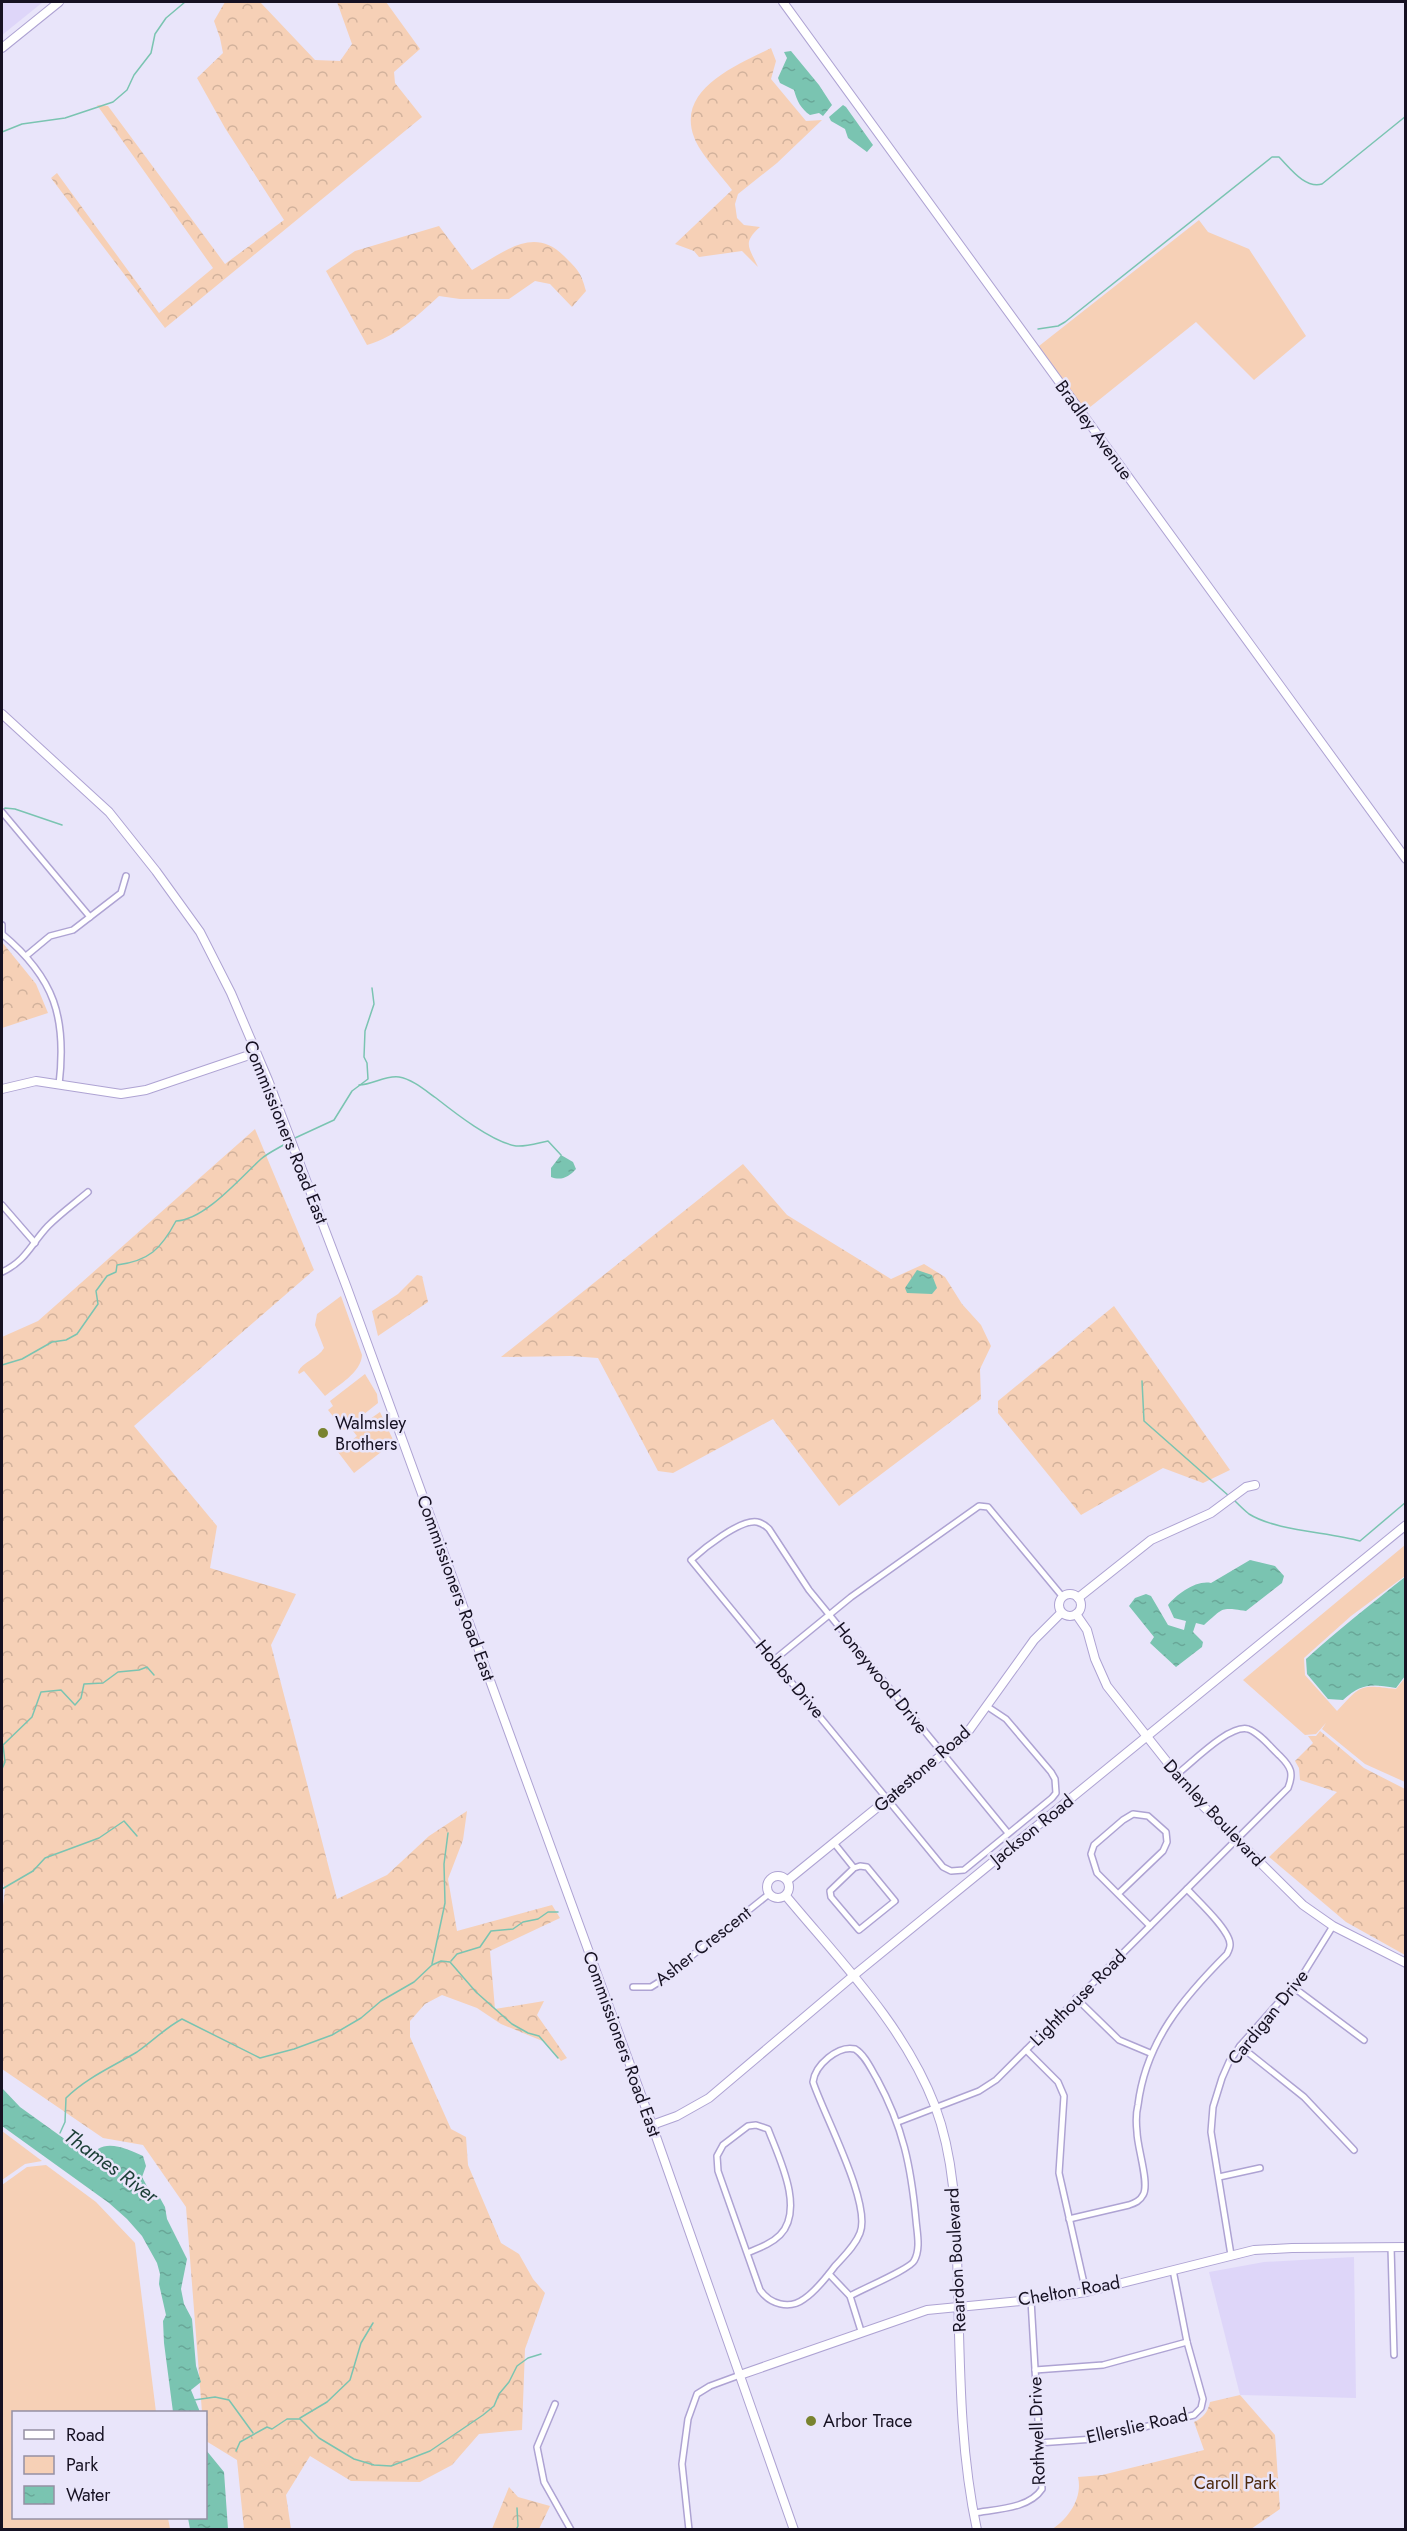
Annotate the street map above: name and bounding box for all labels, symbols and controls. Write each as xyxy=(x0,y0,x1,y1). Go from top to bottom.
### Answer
street label: Bradley Avenue xyxy=(1049,375,1139,485)
street label: Commissioners Road East xyxy=(237,1036,335,1228)
place label: Walmsley Brothers xyxy=(335,1410,406,1457)
marker: Walmsley Brothers xyxy=(316,1426,330,1440)
street label: Commissioners Road East xyxy=(410,1492,502,1685)
street label: Honeywood Drive xyxy=(828,1617,934,1739)
street label: Hobbs Drive xyxy=(749,1634,831,1724)
street label: Gatestone Road xyxy=(868,1720,976,1818)
street label: Darnley Boulevard xyxy=(1157,1753,1271,1873)
street label: Jackson Road xyxy=(983,1788,1079,1873)
street label: Asher Crescent xyxy=(649,1900,757,1992)
street label: Lighthouse Road xyxy=(1024,1944,1132,2052)
street label: Commissioners Road East xyxy=(576,1948,668,2141)
street label: Cardigan Drive xyxy=(1221,1964,1315,2070)
water label: Thames River xyxy=(58,2122,165,2211)
street label: Reardon Boulevard xyxy=(939,2187,973,2333)
street label: Chelton Road xyxy=(1016,2269,1122,2313)
street label: Rothwell Drive xyxy=(1022,2376,1052,2486)
street label: Ellerslie Road xyxy=(1084,2402,1190,2450)
place label: Arbor Trace xyxy=(823,2408,912,2434)
legend xyxy=(12,2411,207,2519)
marker: Arbor Trace xyxy=(804,2414,818,2428)
text: Road xyxy=(66,2422,105,2448)
text: Park xyxy=(66,2452,98,2478)
park label: Caroll Park xyxy=(1194,2470,1276,2496)
text: Water xyxy=(66,2482,111,2508)

